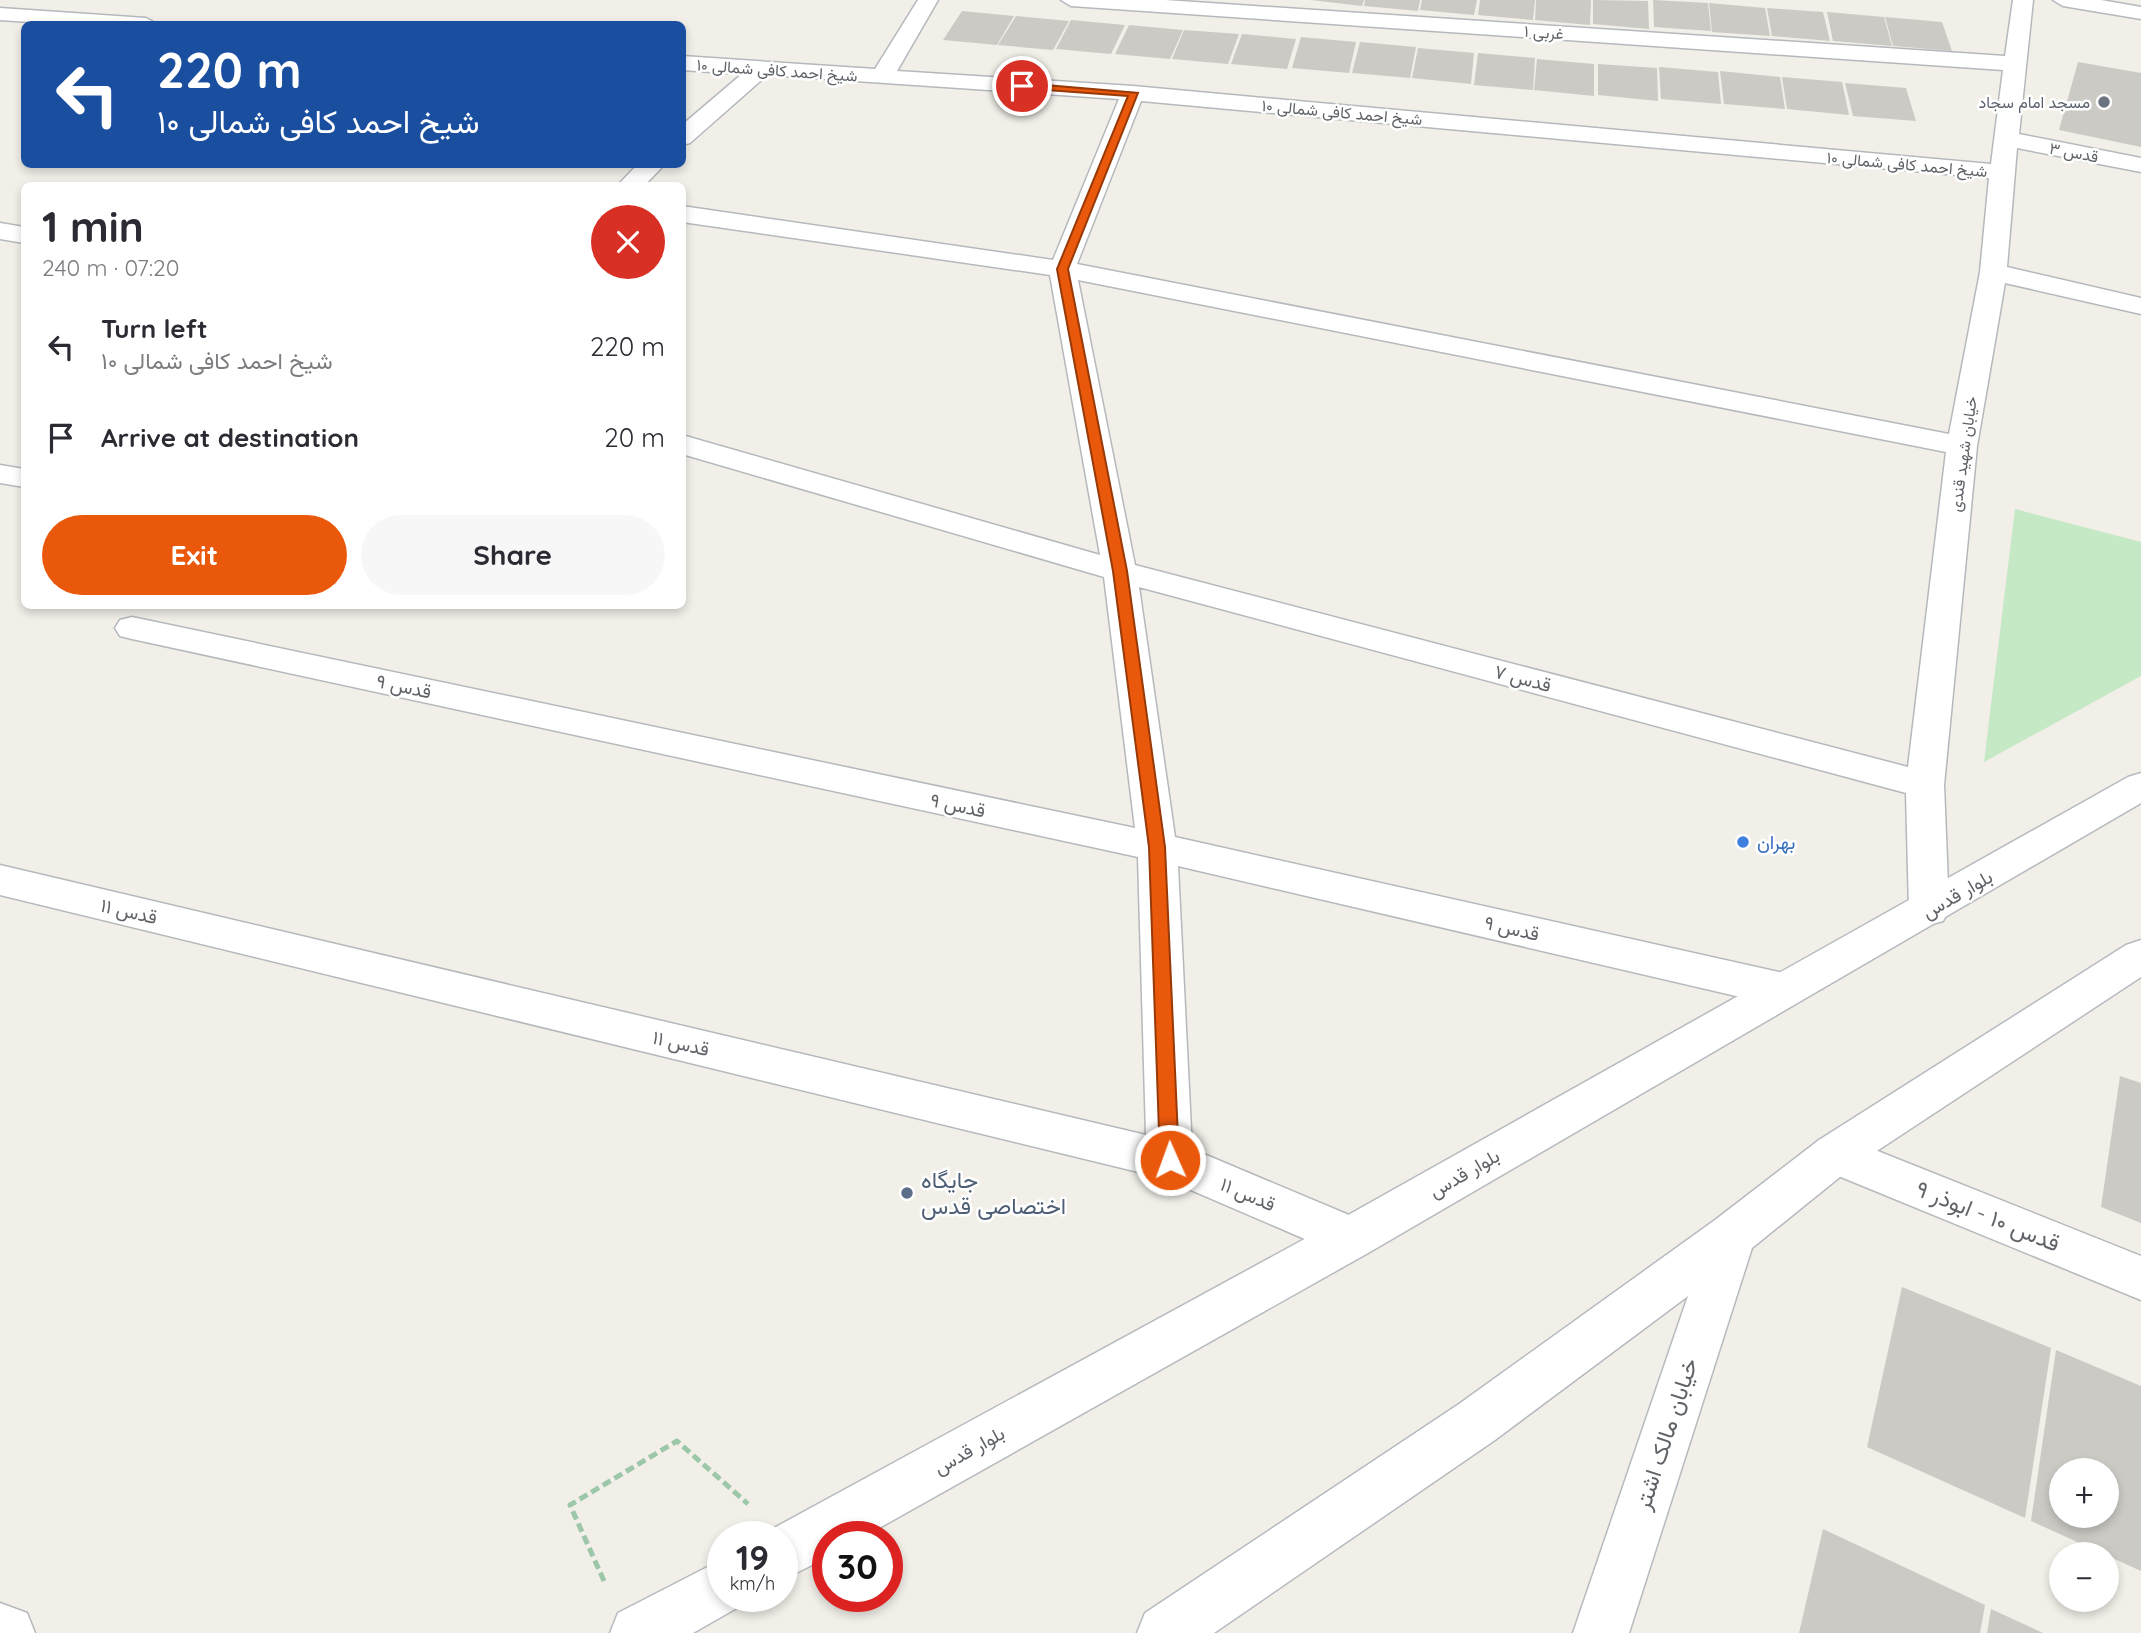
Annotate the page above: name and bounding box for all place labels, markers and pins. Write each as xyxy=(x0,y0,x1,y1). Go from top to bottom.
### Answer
pin xyxy=(992,56,1052,116)
place label: مسجد امام سجاد xyxy=(1978,92,2090,113)
marker: مسجد امام سجاد xyxy=(2096,94,2112,110)
place label: بهران xyxy=(1757,830,1795,854)
marker: بهران xyxy=(1735,834,1751,850)
place label: جایگاه اختصاصی قدس xyxy=(921,1165,1066,1220)
marker: جایگاه اختصاصی قدس xyxy=(899,1185,915,1201)

